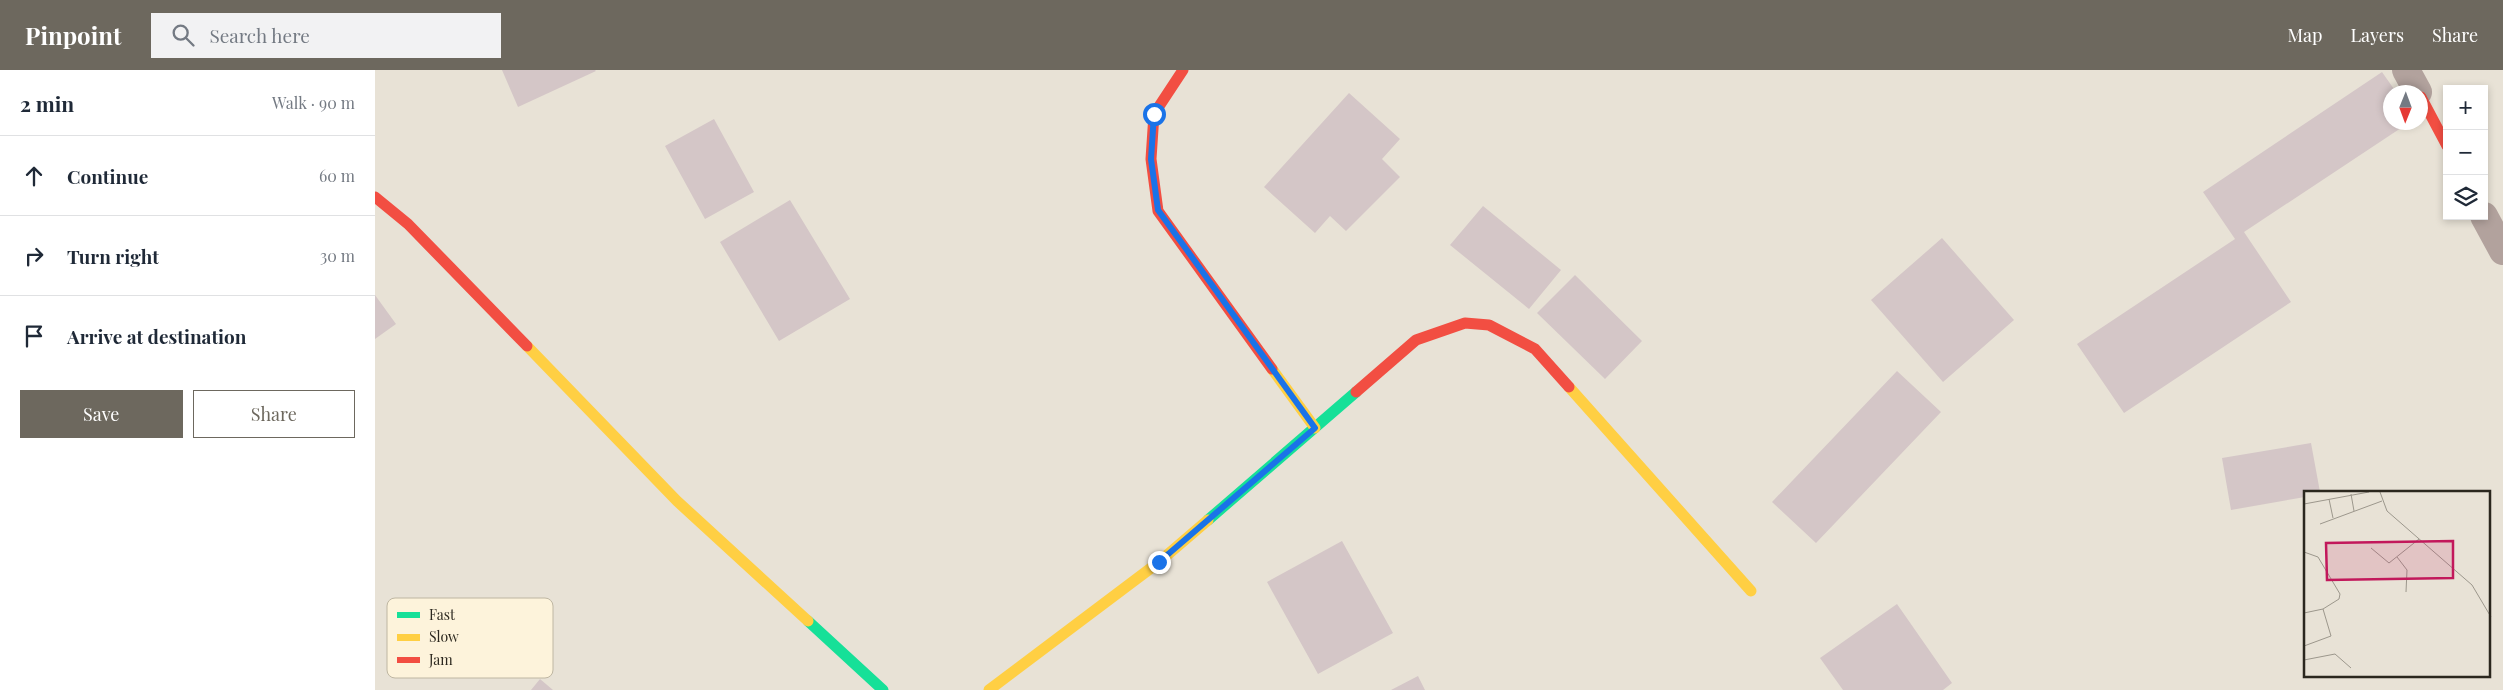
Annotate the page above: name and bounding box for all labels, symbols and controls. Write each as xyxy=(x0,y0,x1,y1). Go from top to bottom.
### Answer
search box xyxy=(151,13,501,58)
text: Pinpoint xyxy=(25,19,121,51)
icon: search xyxy=(169,21,197,49)
text: Search here xyxy=(209,22,310,48)
text: Map xyxy=(2287,23,2322,47)
text: Layers xyxy=(2350,23,2404,47)
text: Share xyxy=(2432,23,2478,47)
north arrow xyxy=(2383,85,2428,130)
map controls xyxy=(2443,85,2488,220)
button: + xyxy=(2443,85,2488,130)
text: 2 min xyxy=(20,89,74,117)
text: Walk · 90 m xyxy=(272,92,355,113)
route start xyxy=(1143,103,1166,126)
button: − xyxy=(2443,130,2488,175)
icon: ahead xyxy=(20,162,48,190)
text: Continue xyxy=(67,163,148,189)
text: 60 m xyxy=(319,165,355,186)
button: layers xyxy=(2443,175,2488,220)
icon: right xyxy=(20,242,48,270)
text: Turn right xyxy=(67,243,159,269)
text: 30 m xyxy=(320,245,355,266)
icon: arrive xyxy=(20,322,48,350)
text: Arrive at destination xyxy=(67,323,247,349)
button: Save xyxy=(20,390,183,438)
button: Share xyxy=(193,390,355,438)
inset map xyxy=(2304,491,2491,678)
route end xyxy=(1148,551,1171,574)
legend xyxy=(387,598,553,678)
text: Fast xyxy=(429,605,456,624)
text: Slow xyxy=(429,627,459,646)
text: Jam xyxy=(428,650,453,669)

